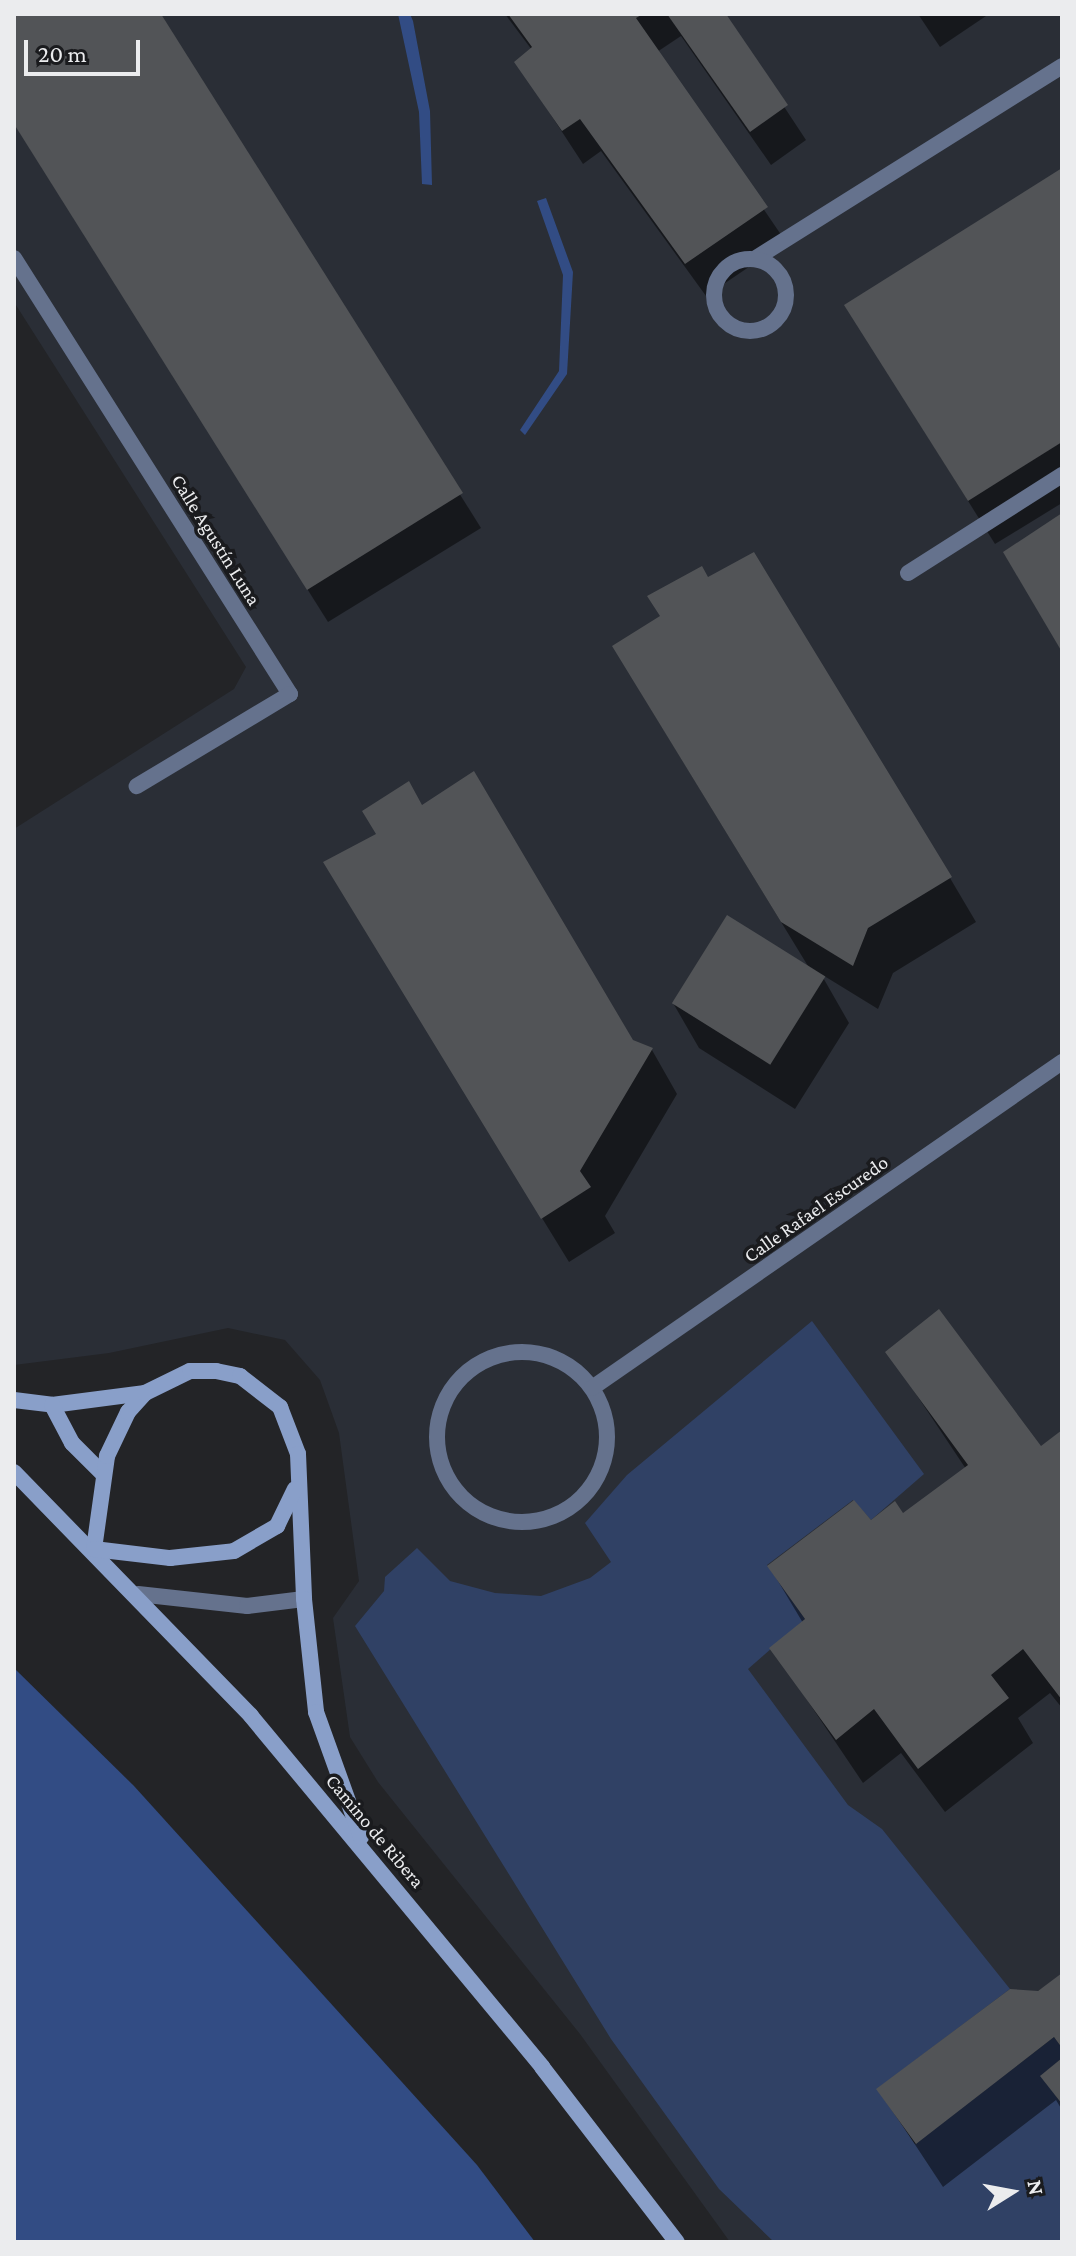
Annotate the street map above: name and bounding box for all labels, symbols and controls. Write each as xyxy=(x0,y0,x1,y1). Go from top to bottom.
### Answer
scale bar xyxy=(28,24,144,74)
text: 20 m xyxy=(38,40,87,67)
street label: Calle Agustín Luna xyxy=(166,470,266,610)
street label: Calle Rafael Escuredo xyxy=(739,1150,893,1268)
street label: Camino de Ribera xyxy=(320,1769,430,1893)
north arrow xyxy=(972,2152,1052,2232)
text: N xyxy=(1022,2178,1050,2197)

